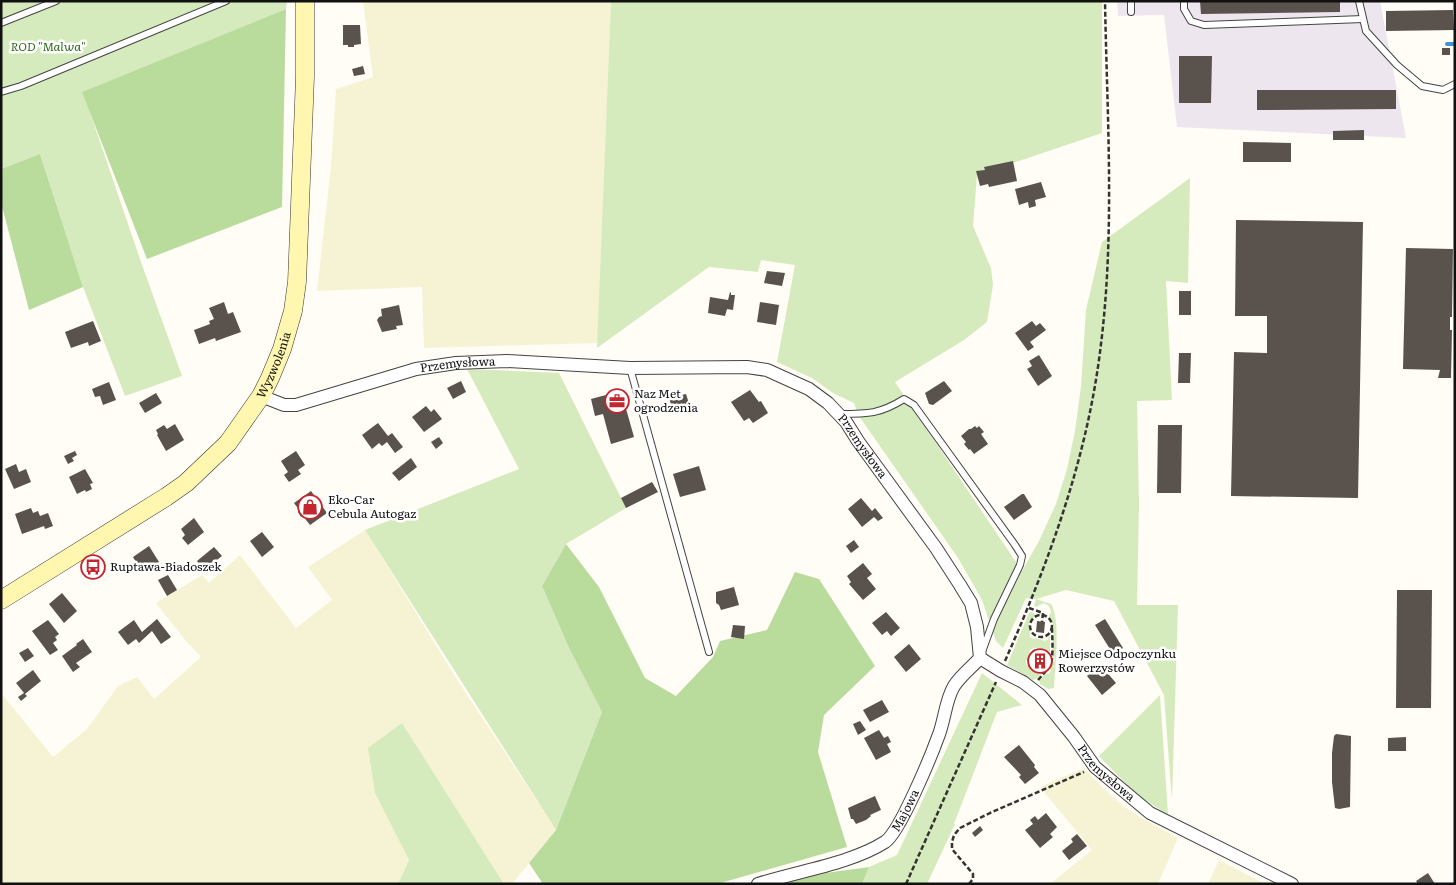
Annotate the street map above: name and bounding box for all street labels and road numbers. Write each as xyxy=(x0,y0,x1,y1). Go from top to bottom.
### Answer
street label: Wyzwolenia xyxy=(251,329,295,401)
street label: Przemysłowa xyxy=(419,351,496,376)
street label: Przemysłowa xyxy=(834,409,893,482)
street label: Przemysłowa xyxy=(1074,740,1140,805)
street label: Majowa xyxy=(886,786,923,835)

